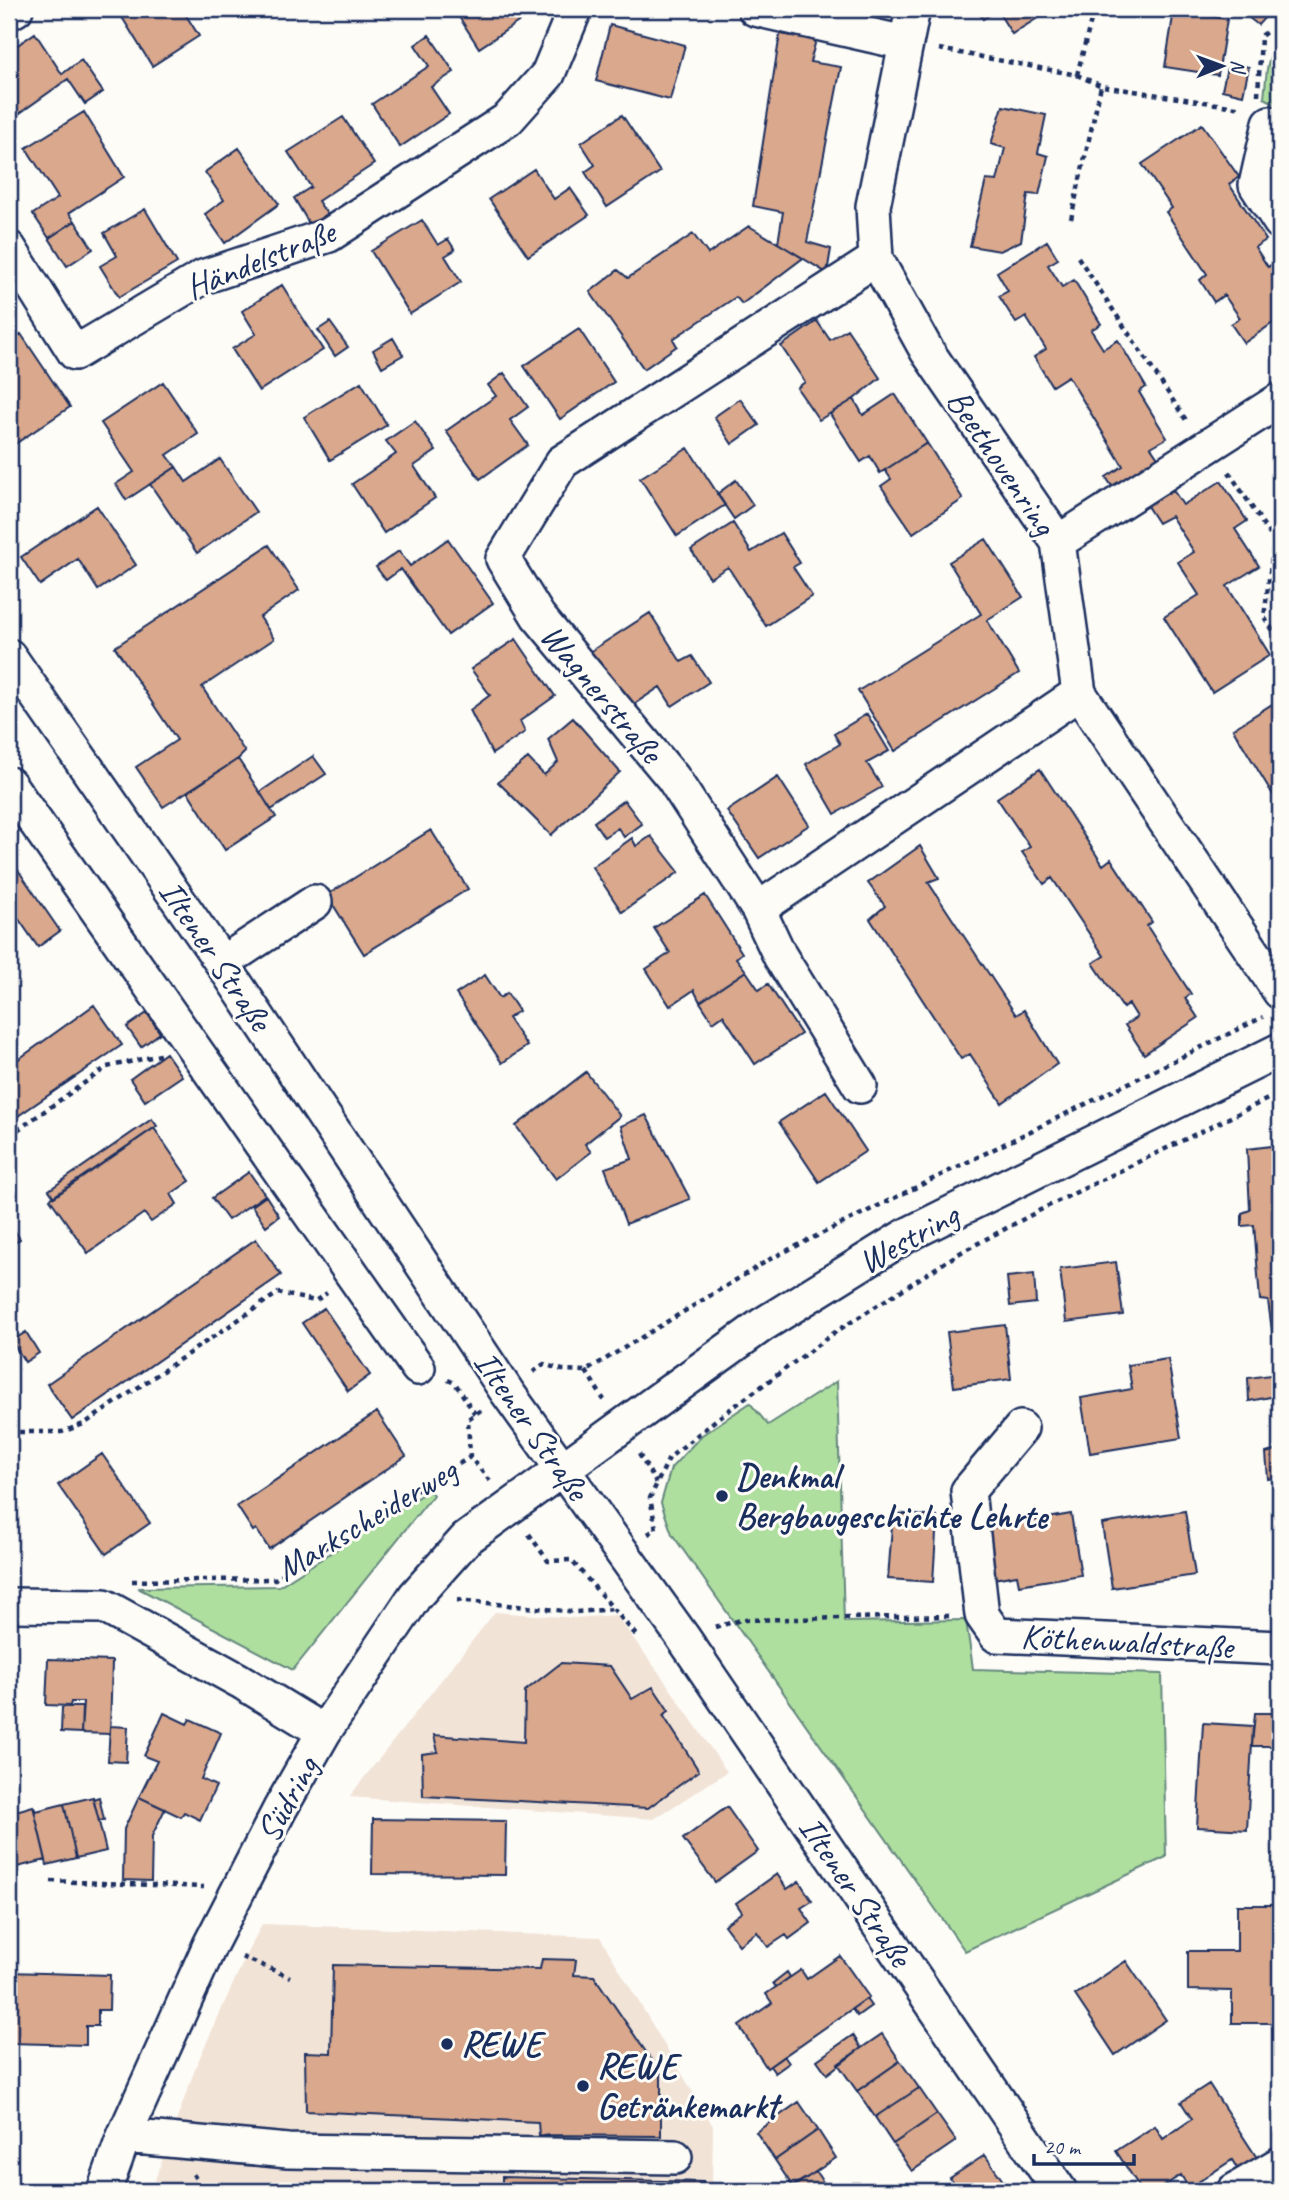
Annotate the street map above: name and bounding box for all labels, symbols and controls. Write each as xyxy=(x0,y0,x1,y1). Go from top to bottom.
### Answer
north arrow xyxy=(1188,32,1258,102)
text: N xyxy=(1226,60,1250,75)
street label: Händelstraße xyxy=(179,208,344,310)
street label: Beethovenring xyxy=(936,381,1068,545)
street label: Wagnerstraße xyxy=(530,614,675,774)
street label: Iltener Straße xyxy=(149,871,284,1042)
street label: Westring xyxy=(850,1191,969,1284)
street label: Iltener Straße xyxy=(464,1342,601,1511)
street label: Markscheiderweg xyxy=(267,1446,467,1591)
place label: Denkmal Bergbaugeschichte Lehrte xyxy=(736,1454,1049,1539)
marker: Denkmal Bergbaugeschichte Lehrte xyxy=(714,1488,730,1504)
street label: Köthenwaldstraße xyxy=(1020,1613,1237,1670)
street label: Südring xyxy=(246,1747,330,1850)
street label: Iltener Straße xyxy=(789,1807,924,1978)
place label: REWE xyxy=(461,2022,547,2067)
marker: REWE xyxy=(439,2036,455,2052)
place label: REWE Getränkemarkt xyxy=(597,2044,783,2129)
marker: REWE Getränkemarkt xyxy=(575,2078,591,2094)
scale bar xyxy=(1034,2123,1133,2167)
text: 20 m xyxy=(1044,2134,1082,2160)

